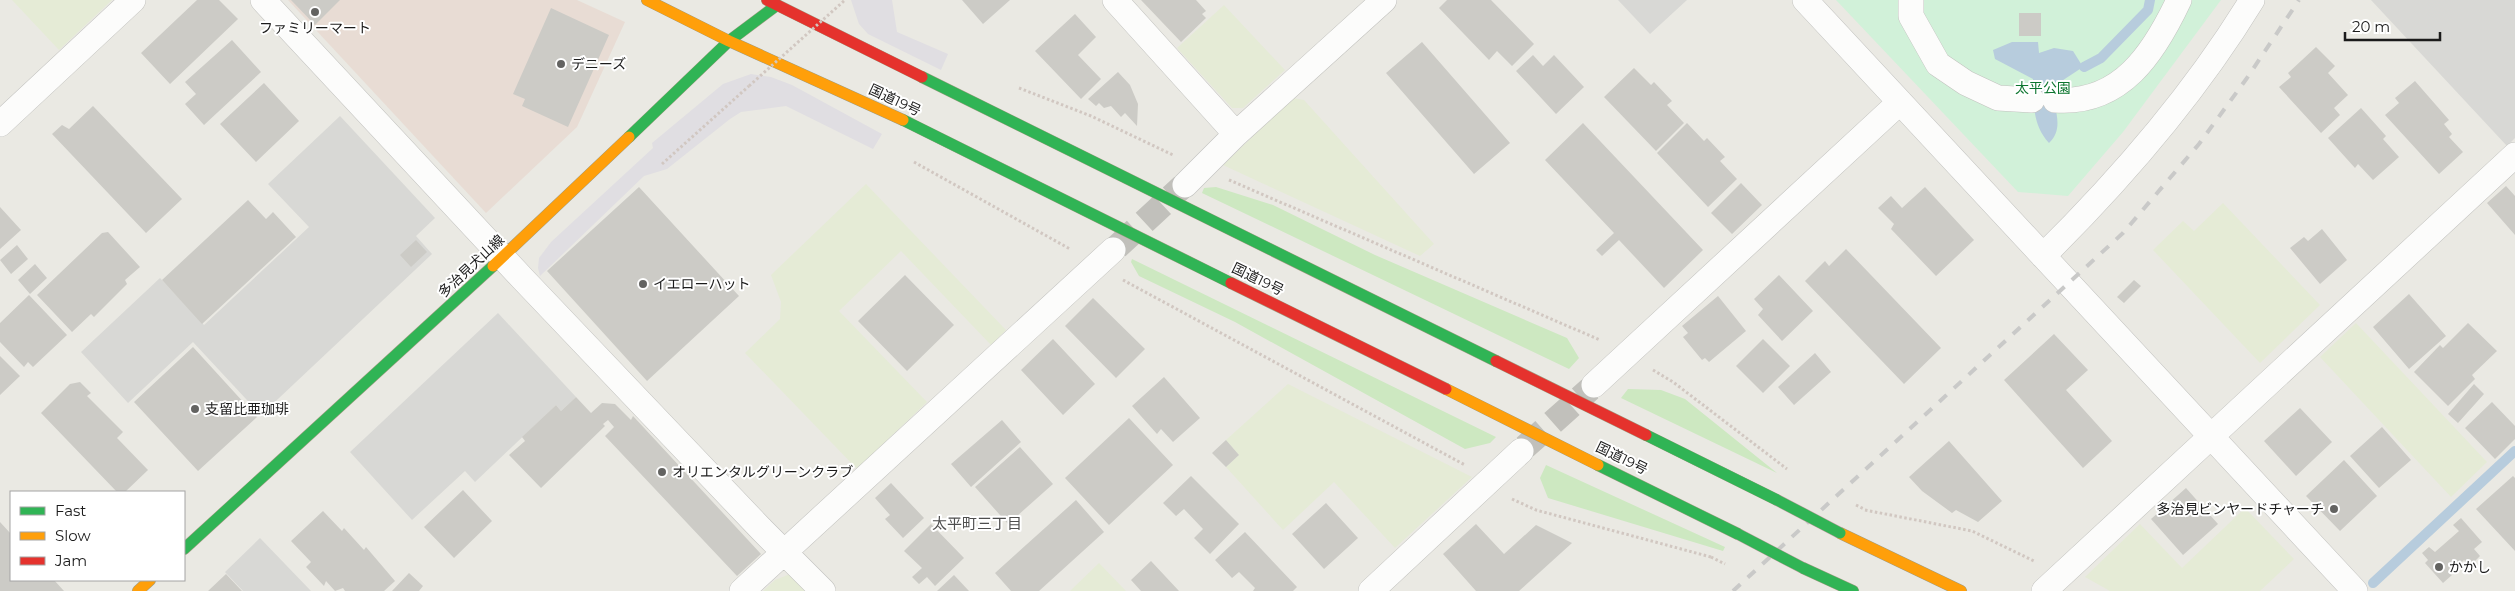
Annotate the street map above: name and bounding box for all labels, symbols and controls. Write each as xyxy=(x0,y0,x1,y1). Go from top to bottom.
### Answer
marker: ファミリーマート xyxy=(309,6,321,18)
scale bar xyxy=(2345,10,2440,42)
text: 20 m xyxy=(2352,17,2390,36)
place label: ファミリーマート xyxy=(259,19,371,37)
place label: デニーズ xyxy=(571,55,626,73)
marker: デニーズ xyxy=(555,58,567,70)
park label: 太平公園 xyxy=(2015,79,2071,97)
street label: 国道19号 xyxy=(866,80,924,120)
street label: 多治見犬山線 xyxy=(434,231,508,301)
street label: 国道19号 xyxy=(1229,259,1287,299)
place label: イエローハット xyxy=(653,275,751,293)
marker: イエローハット xyxy=(637,278,649,290)
place label: 支留比亜珈琲 xyxy=(205,400,289,418)
marker: 支留比亜珈琲 xyxy=(189,403,201,415)
street label: 国道19号 xyxy=(1593,438,1651,478)
place label: オリエンタルグリーンクラブ xyxy=(672,463,853,481)
marker: オリエンタルグリーンクラブ xyxy=(656,466,668,478)
legend xyxy=(10,491,185,581)
place label: 多治見ビンヤードチャーチ xyxy=(2156,500,2324,518)
text: Fast xyxy=(55,501,86,520)
marker: 多治見ビンヤードチャーチ xyxy=(2328,503,2340,515)
district label: 太平町三丁目 xyxy=(932,514,1022,533)
text: Slow xyxy=(55,526,91,545)
text: Jam xyxy=(54,551,87,570)
place label: かかし xyxy=(2449,558,2491,576)
marker: かかし xyxy=(2433,561,2445,573)

